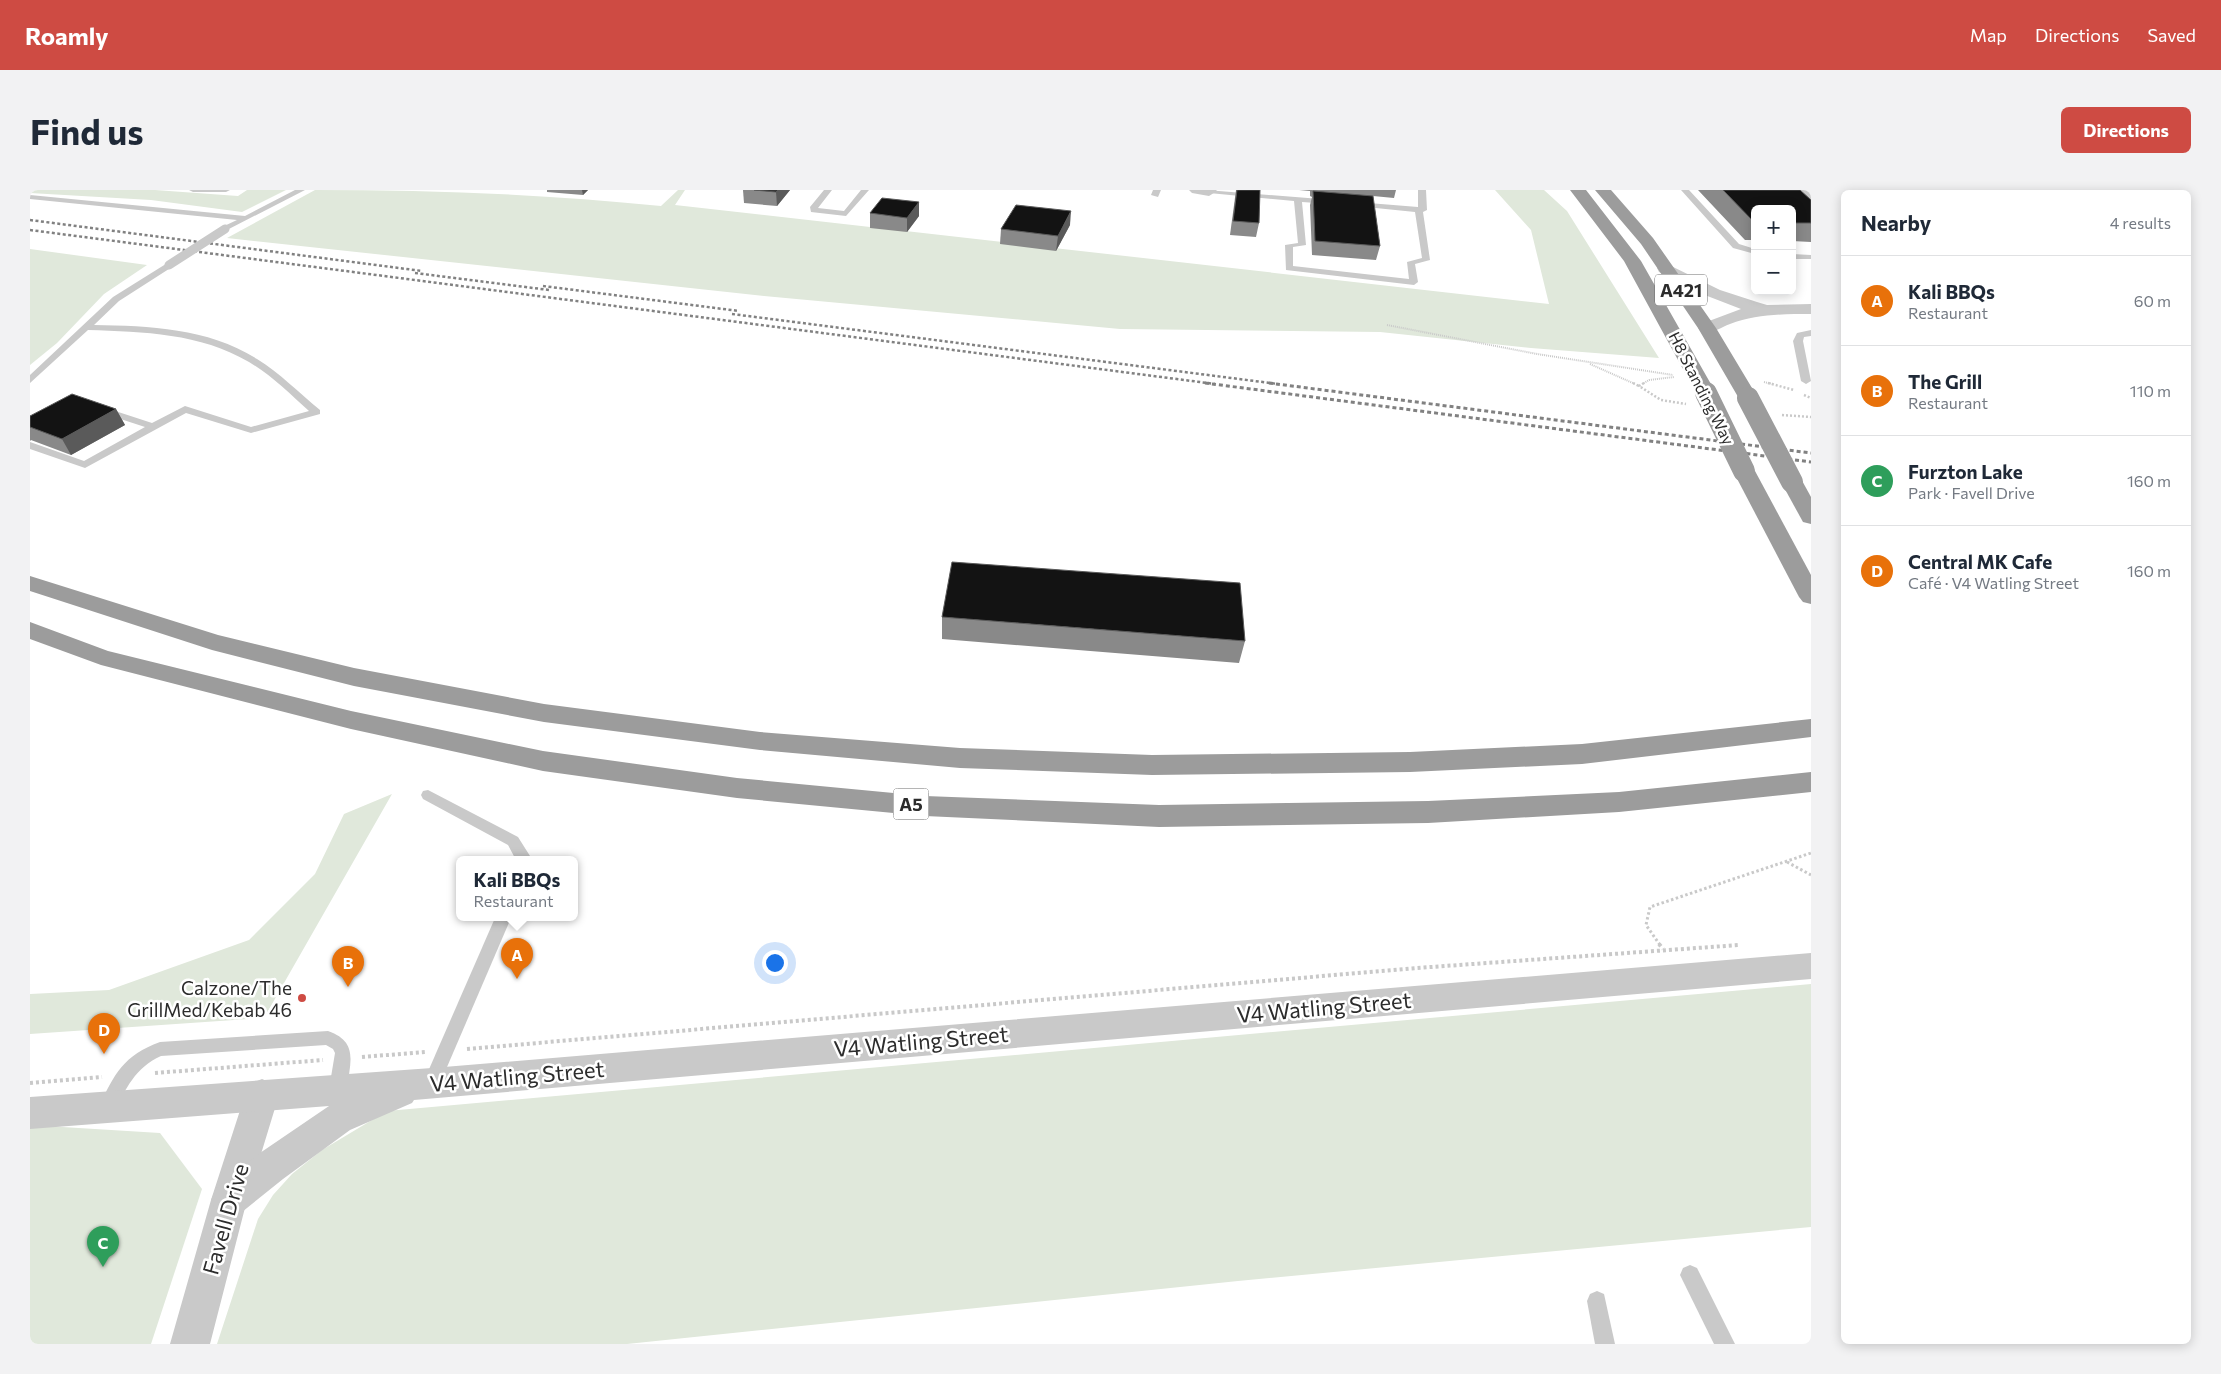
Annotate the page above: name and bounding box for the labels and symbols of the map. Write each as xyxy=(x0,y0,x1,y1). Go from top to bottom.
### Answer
road number: A421 xyxy=(1655,274,1707,306)
street label: H8 Standing Way xyxy=(1665,328,1739,448)
road number: A5 xyxy=(894,788,928,820)
pin: A xyxy=(501,938,533,979)
pin: B xyxy=(332,946,364,987)
your location xyxy=(762,950,788,976)
place label: Calzone/The GrillMed/Kebab 46 xyxy=(127,976,292,1021)
street label: V4 Watling Street xyxy=(1236,986,1412,1028)
marker: Calzone/The GrillMed/Kebab 46 xyxy=(296,992,308,1004)
pin: D xyxy=(88,1013,120,1054)
street label: V4 Watling Street xyxy=(833,1020,1009,1062)
street label: V4 Watling Street xyxy=(429,1055,605,1097)
street label: Favell Drive xyxy=(196,1160,254,1278)
pin: C xyxy=(87,1226,119,1267)

